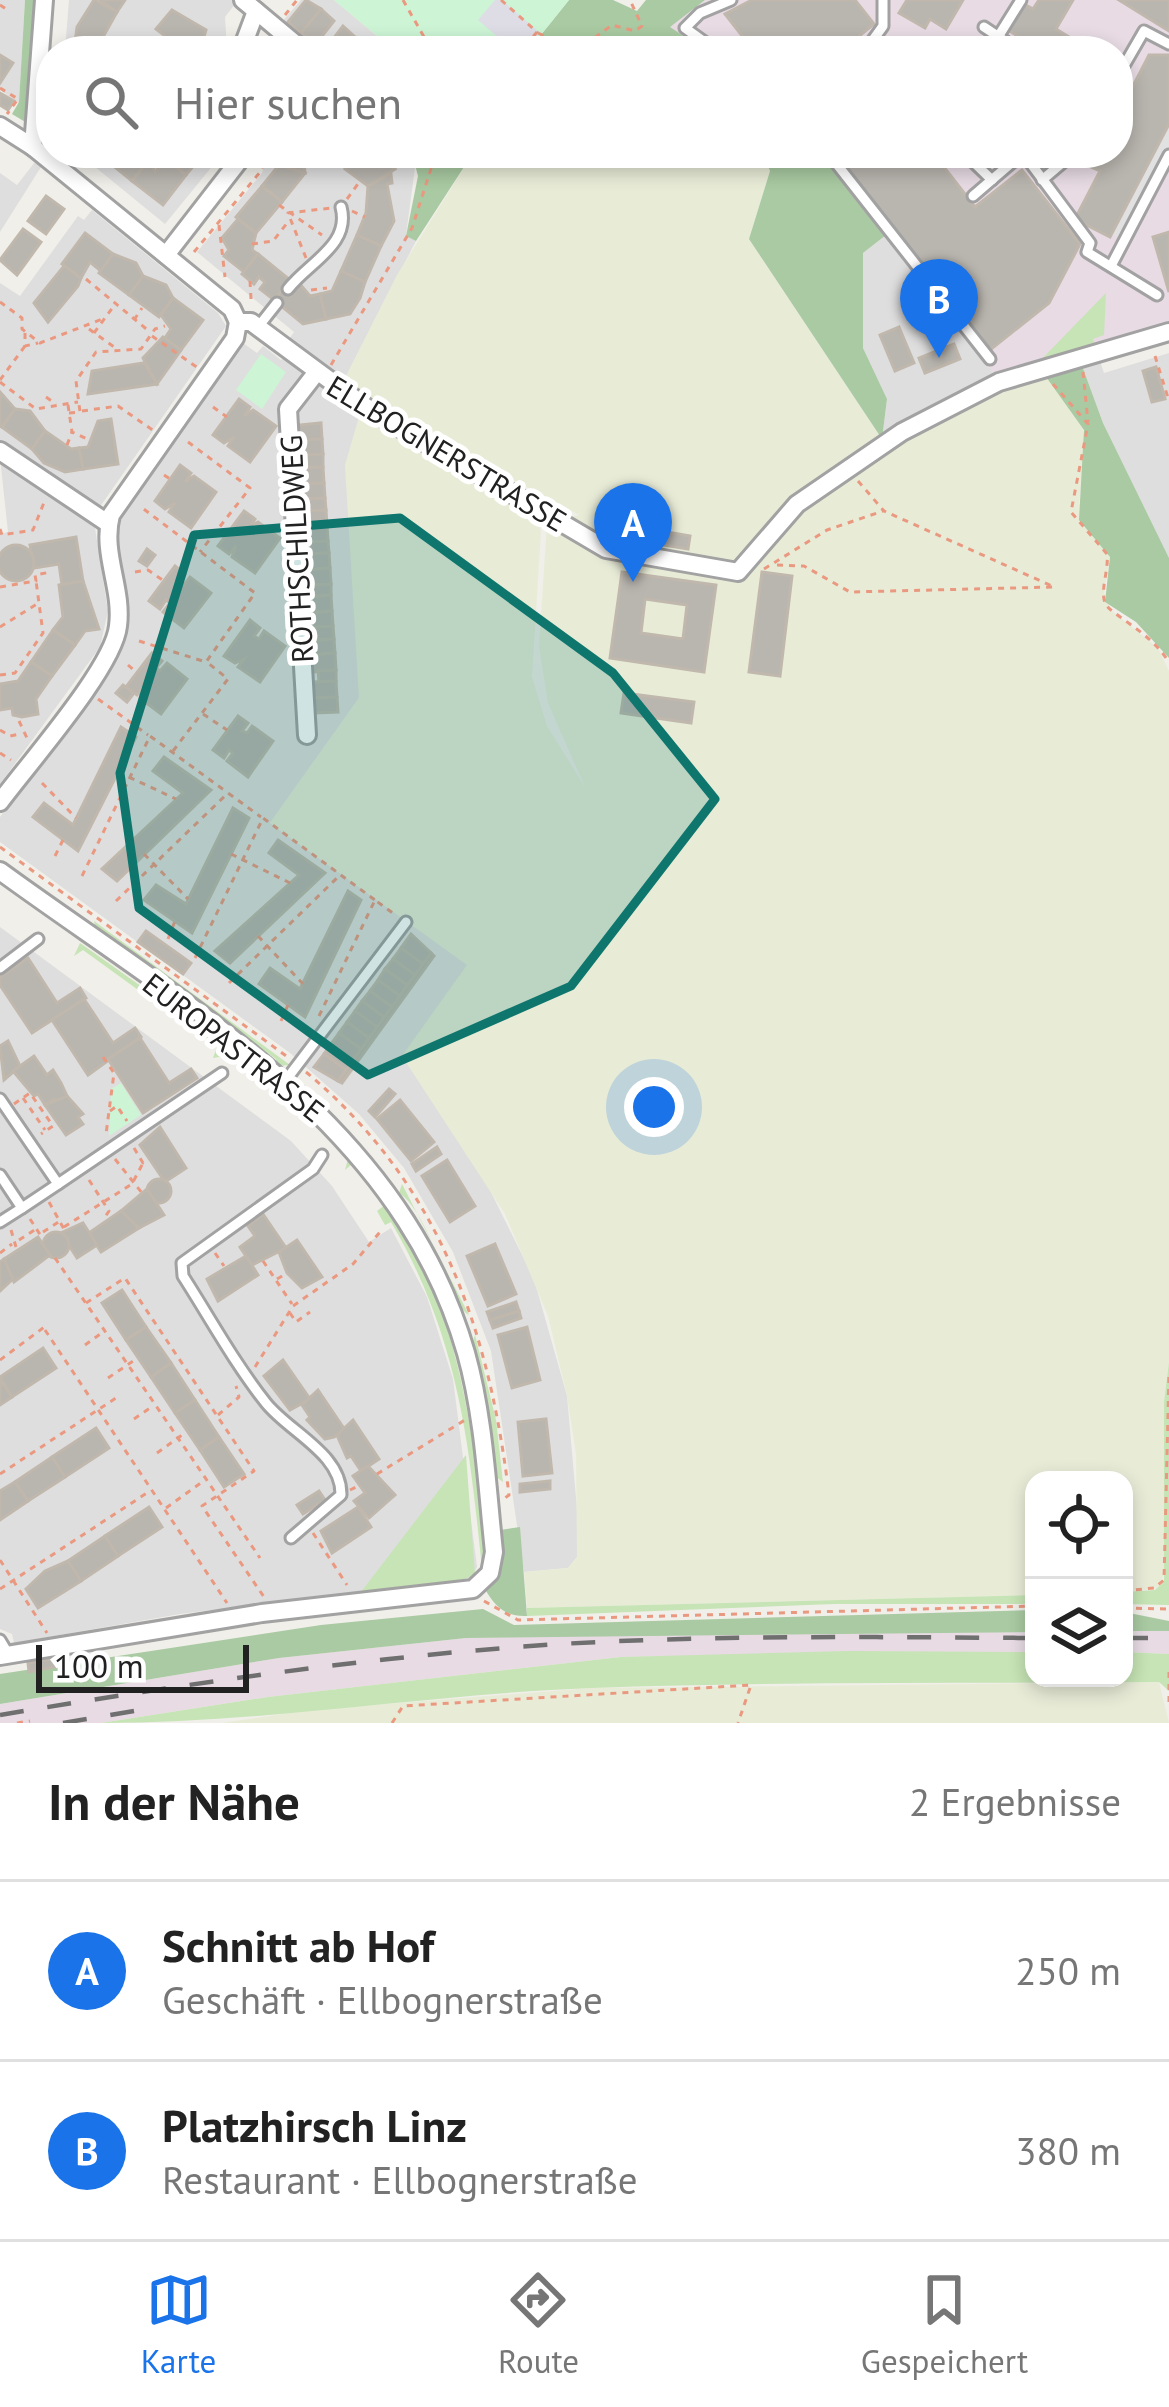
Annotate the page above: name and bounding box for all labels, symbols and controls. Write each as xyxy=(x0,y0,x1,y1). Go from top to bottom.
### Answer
search box xyxy=(36,36,1133,168)
icon: search xyxy=(78,69,144,135)
text: Hier suchen xyxy=(174,73,402,131)
pin: B xyxy=(900,259,978,358)
street label: ELLBOGNERSTRASSE xyxy=(320,366,574,540)
street label: ROTHSCHILDWEG xyxy=(271,434,321,664)
pin: A xyxy=(594,483,672,582)
street label: EUROPASTRASSE xyxy=(135,964,333,1130)
your location xyxy=(624,1077,684,1137)
map controls xyxy=(1025,1471,1133,1687)
button: locate xyxy=(1025,1471,1133,1579)
button: layers xyxy=(1025,1579,1133,1687)
scale bar xyxy=(36,1639,249,1692)
text: 100 m xyxy=(54,1644,144,1687)
text: In der Nähe xyxy=(48,1768,300,1834)
text: 2 Ergebnisse xyxy=(909,1776,1121,1827)
text: Schnitt ab Hof xyxy=(162,1916,434,1974)
text: A xyxy=(75,1945,99,1996)
text: 250 m xyxy=(1015,1945,1121,1996)
text: Geschäft · Ellbognerstraße xyxy=(162,1974,603,2025)
text: Platzhirsch Linz xyxy=(162,2096,467,2154)
text: B xyxy=(75,2125,99,2176)
text: 380 m xyxy=(1015,2125,1121,2176)
text: Restaurant · Ellbognerstraße xyxy=(162,2154,638,2205)
tab: Karte xyxy=(141,2267,216,2382)
tab: Route xyxy=(498,2267,579,2382)
tab: Gespeichert xyxy=(861,2267,1028,2382)

